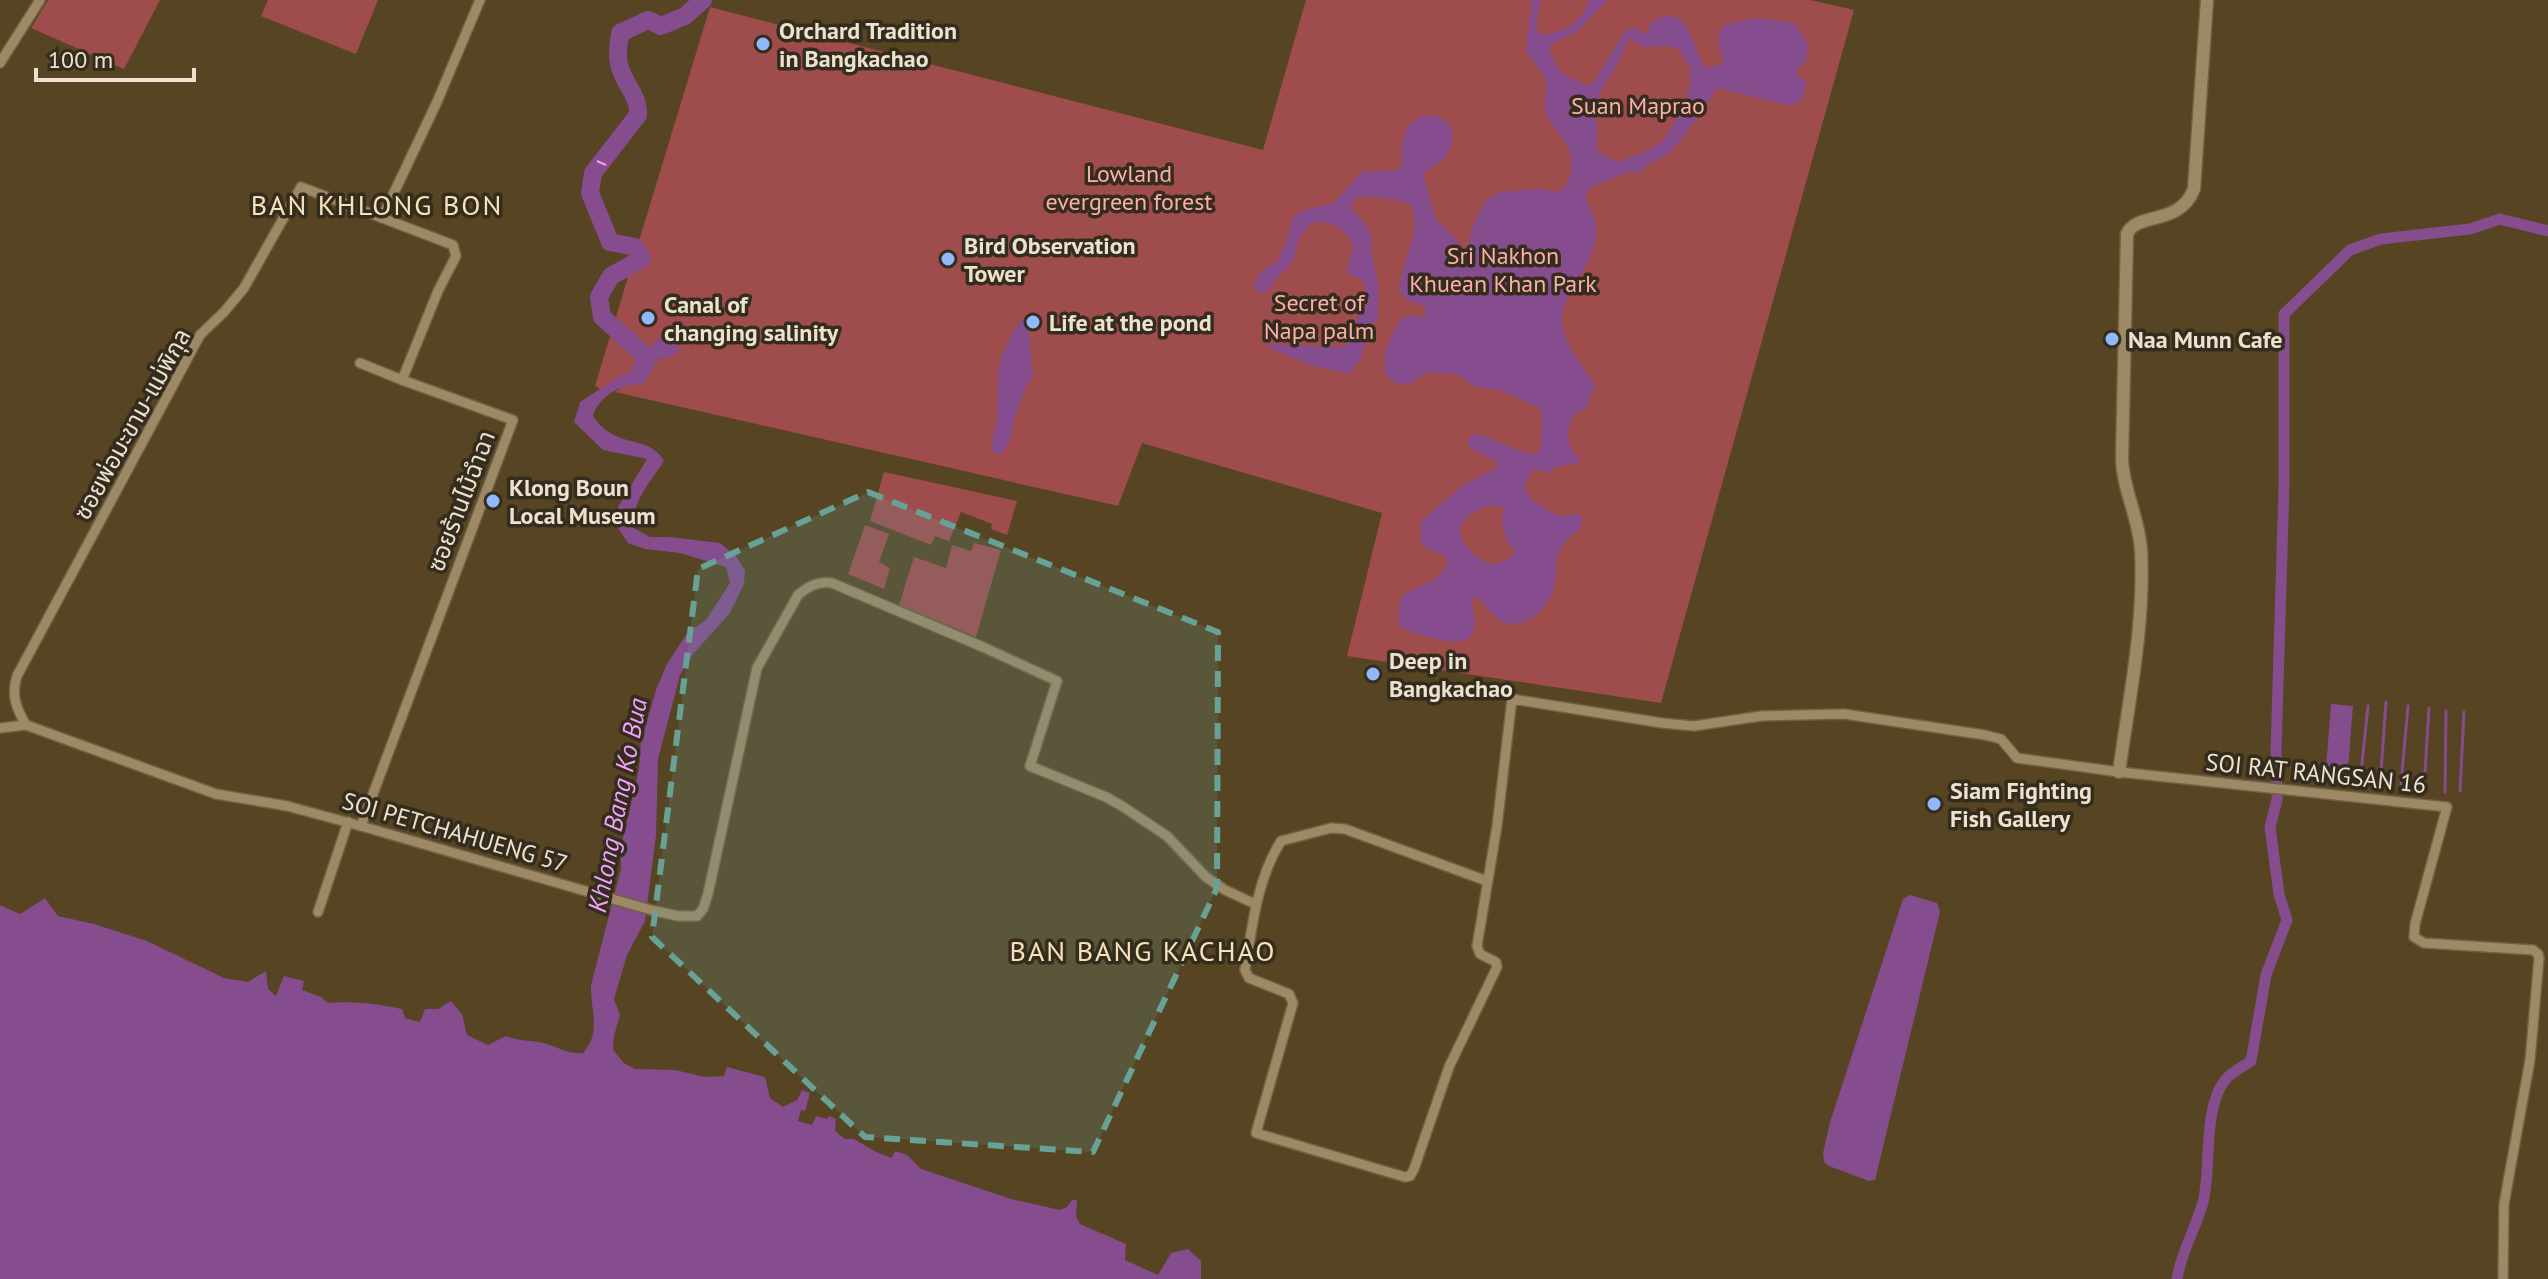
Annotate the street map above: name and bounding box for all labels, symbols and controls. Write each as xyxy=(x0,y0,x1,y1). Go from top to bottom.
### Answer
place label: Orchard Tradition in Bangkachao xyxy=(779,15,957,74)
scale bar xyxy=(36,32,194,82)
marker: Orchard Tradition in Bangkachao xyxy=(754,35,772,53)
text: 100 m xyxy=(48,44,113,75)
park label: Suan Maprao xyxy=(1571,90,1705,121)
park label: Lowland evergreen forest xyxy=(1046,158,1212,217)
district label: BAN KHLONG BON xyxy=(251,186,503,223)
place label: Bird Observation Tower xyxy=(964,230,1136,289)
park label: Sri Nakhon Khuean Khan Park xyxy=(1409,240,1597,299)
marker: Bird Observation Tower xyxy=(939,250,957,268)
park label: Secret of Napa palm xyxy=(1264,287,1374,346)
place label: Canal of changing salinity xyxy=(664,289,839,348)
place label: Life at the pond xyxy=(1049,307,1212,338)
marker: Canal of changing salinity xyxy=(639,309,657,327)
marker: Life at the pond xyxy=(1024,313,1042,331)
street label: ซอยพ่อมะขาม-แม่พิกุล xyxy=(67,323,197,525)
place label: Naa Munn Cafe xyxy=(2128,324,2283,355)
marker: Naa Munn Cafe xyxy=(2103,330,2121,348)
street label: ซอยร้านไม้ฉำฉา xyxy=(420,426,502,576)
place label: Klong Boun Local Museum xyxy=(509,472,655,531)
marker: Klong Boun Local Museum xyxy=(484,492,502,510)
place label: Deep in Bangkachao xyxy=(1389,645,1513,704)
marker: Deep in Bangkachao xyxy=(1364,665,1382,683)
water label: Khlong Bang Ko Bua xyxy=(580,695,654,915)
street label: SOI RAT RANGSAN 16 xyxy=(2204,746,2428,800)
place label: Siam Fighting Fish Gallery xyxy=(1950,775,2092,834)
street label: SOI PETCHAHUENG 57 xyxy=(339,785,571,879)
marker: Siam Fighting Fish Gallery xyxy=(1925,795,1943,813)
district label: BAN BANG KACHAO xyxy=(1010,932,1276,969)

